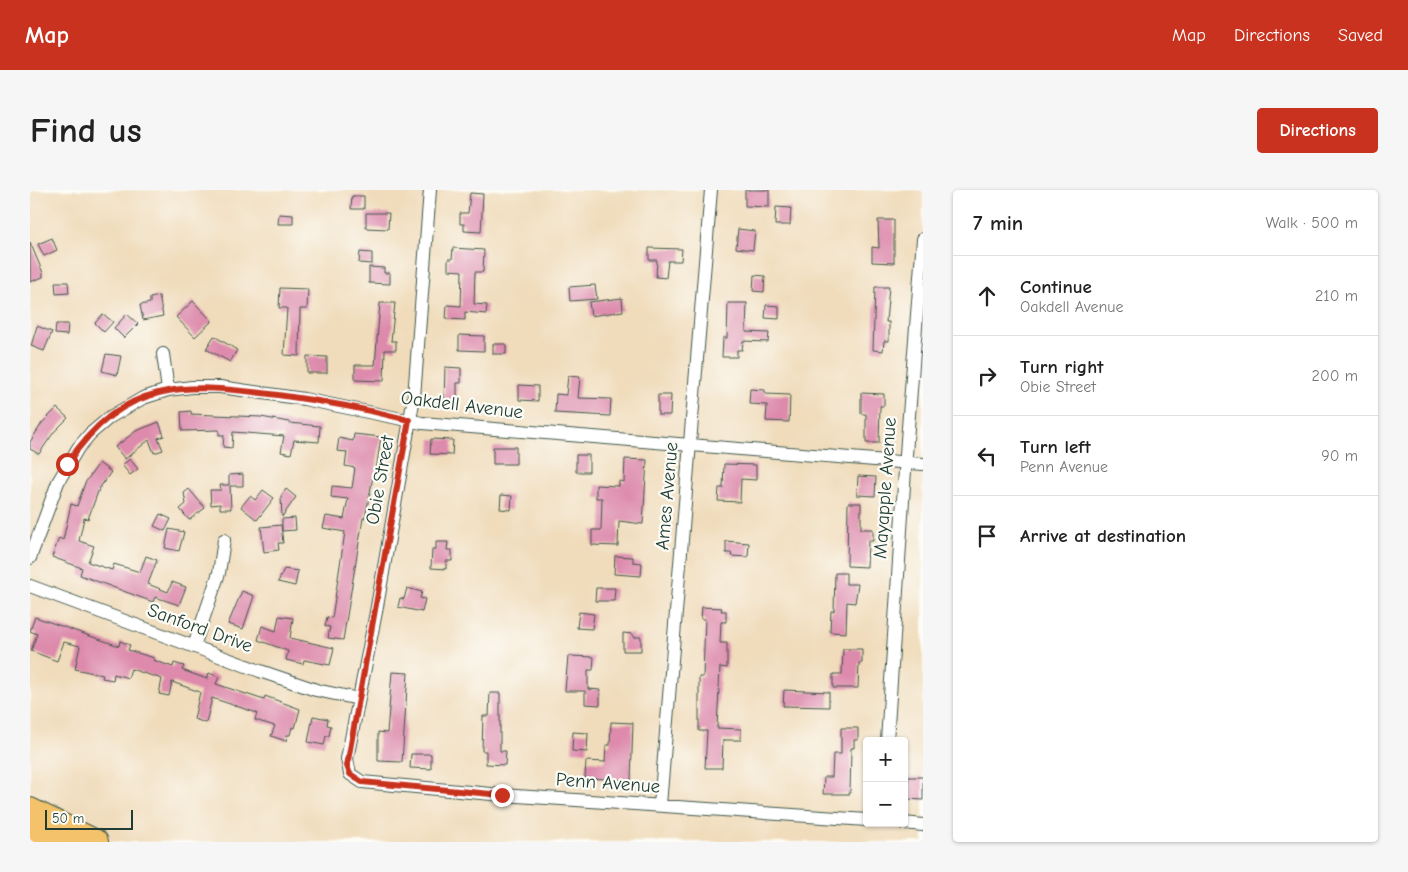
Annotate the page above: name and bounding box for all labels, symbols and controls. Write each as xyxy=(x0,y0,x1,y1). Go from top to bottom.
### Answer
text: Map xyxy=(25,21,69,49)
text: Map xyxy=(1172,25,1206,46)
text: Directions xyxy=(1234,25,1310,46)
text: Saved xyxy=(1338,25,1383,46)
button: Directions xyxy=(1257,108,1378,153)
text: Find us xyxy=(30,110,142,151)
text: 7 min xyxy=(973,211,1023,235)
text: Walk · 500 m xyxy=(1265,214,1358,232)
text: Continue xyxy=(1020,276,1092,298)
icon: ahead xyxy=(973,282,1001,310)
text: 210 m xyxy=(1315,287,1358,305)
text: Oakdell Avenue xyxy=(1020,298,1124,316)
text: Turn right xyxy=(1020,356,1104,378)
icon: right xyxy=(973,362,1001,390)
text: 200 m xyxy=(1312,367,1358,385)
text: Obie Street xyxy=(1020,378,1096,396)
street label: Oakdell Avenue xyxy=(400,387,524,423)
street label: Mayapple Avenue xyxy=(869,416,901,560)
street label: Obie Street xyxy=(361,433,399,526)
text: Turn left xyxy=(1020,436,1091,458)
street label: Ames Avenue xyxy=(651,441,683,551)
icon: left xyxy=(973,442,1001,470)
text: 90 m xyxy=(1321,447,1358,465)
route start xyxy=(56,453,79,476)
text: Penn Avenue xyxy=(1020,458,1108,476)
icon: arrive xyxy=(973,522,1001,550)
text: Arrive at destination xyxy=(1020,525,1186,547)
street label: Sanford Drive xyxy=(145,599,255,657)
map controls xyxy=(863,737,908,827)
button: + xyxy=(863,737,908,782)
street label: Penn Avenue xyxy=(555,768,661,798)
button: − xyxy=(863,782,908,827)
route end xyxy=(491,784,514,807)
scale bar xyxy=(45,807,132,830)
text: 50 m xyxy=(52,810,84,827)

